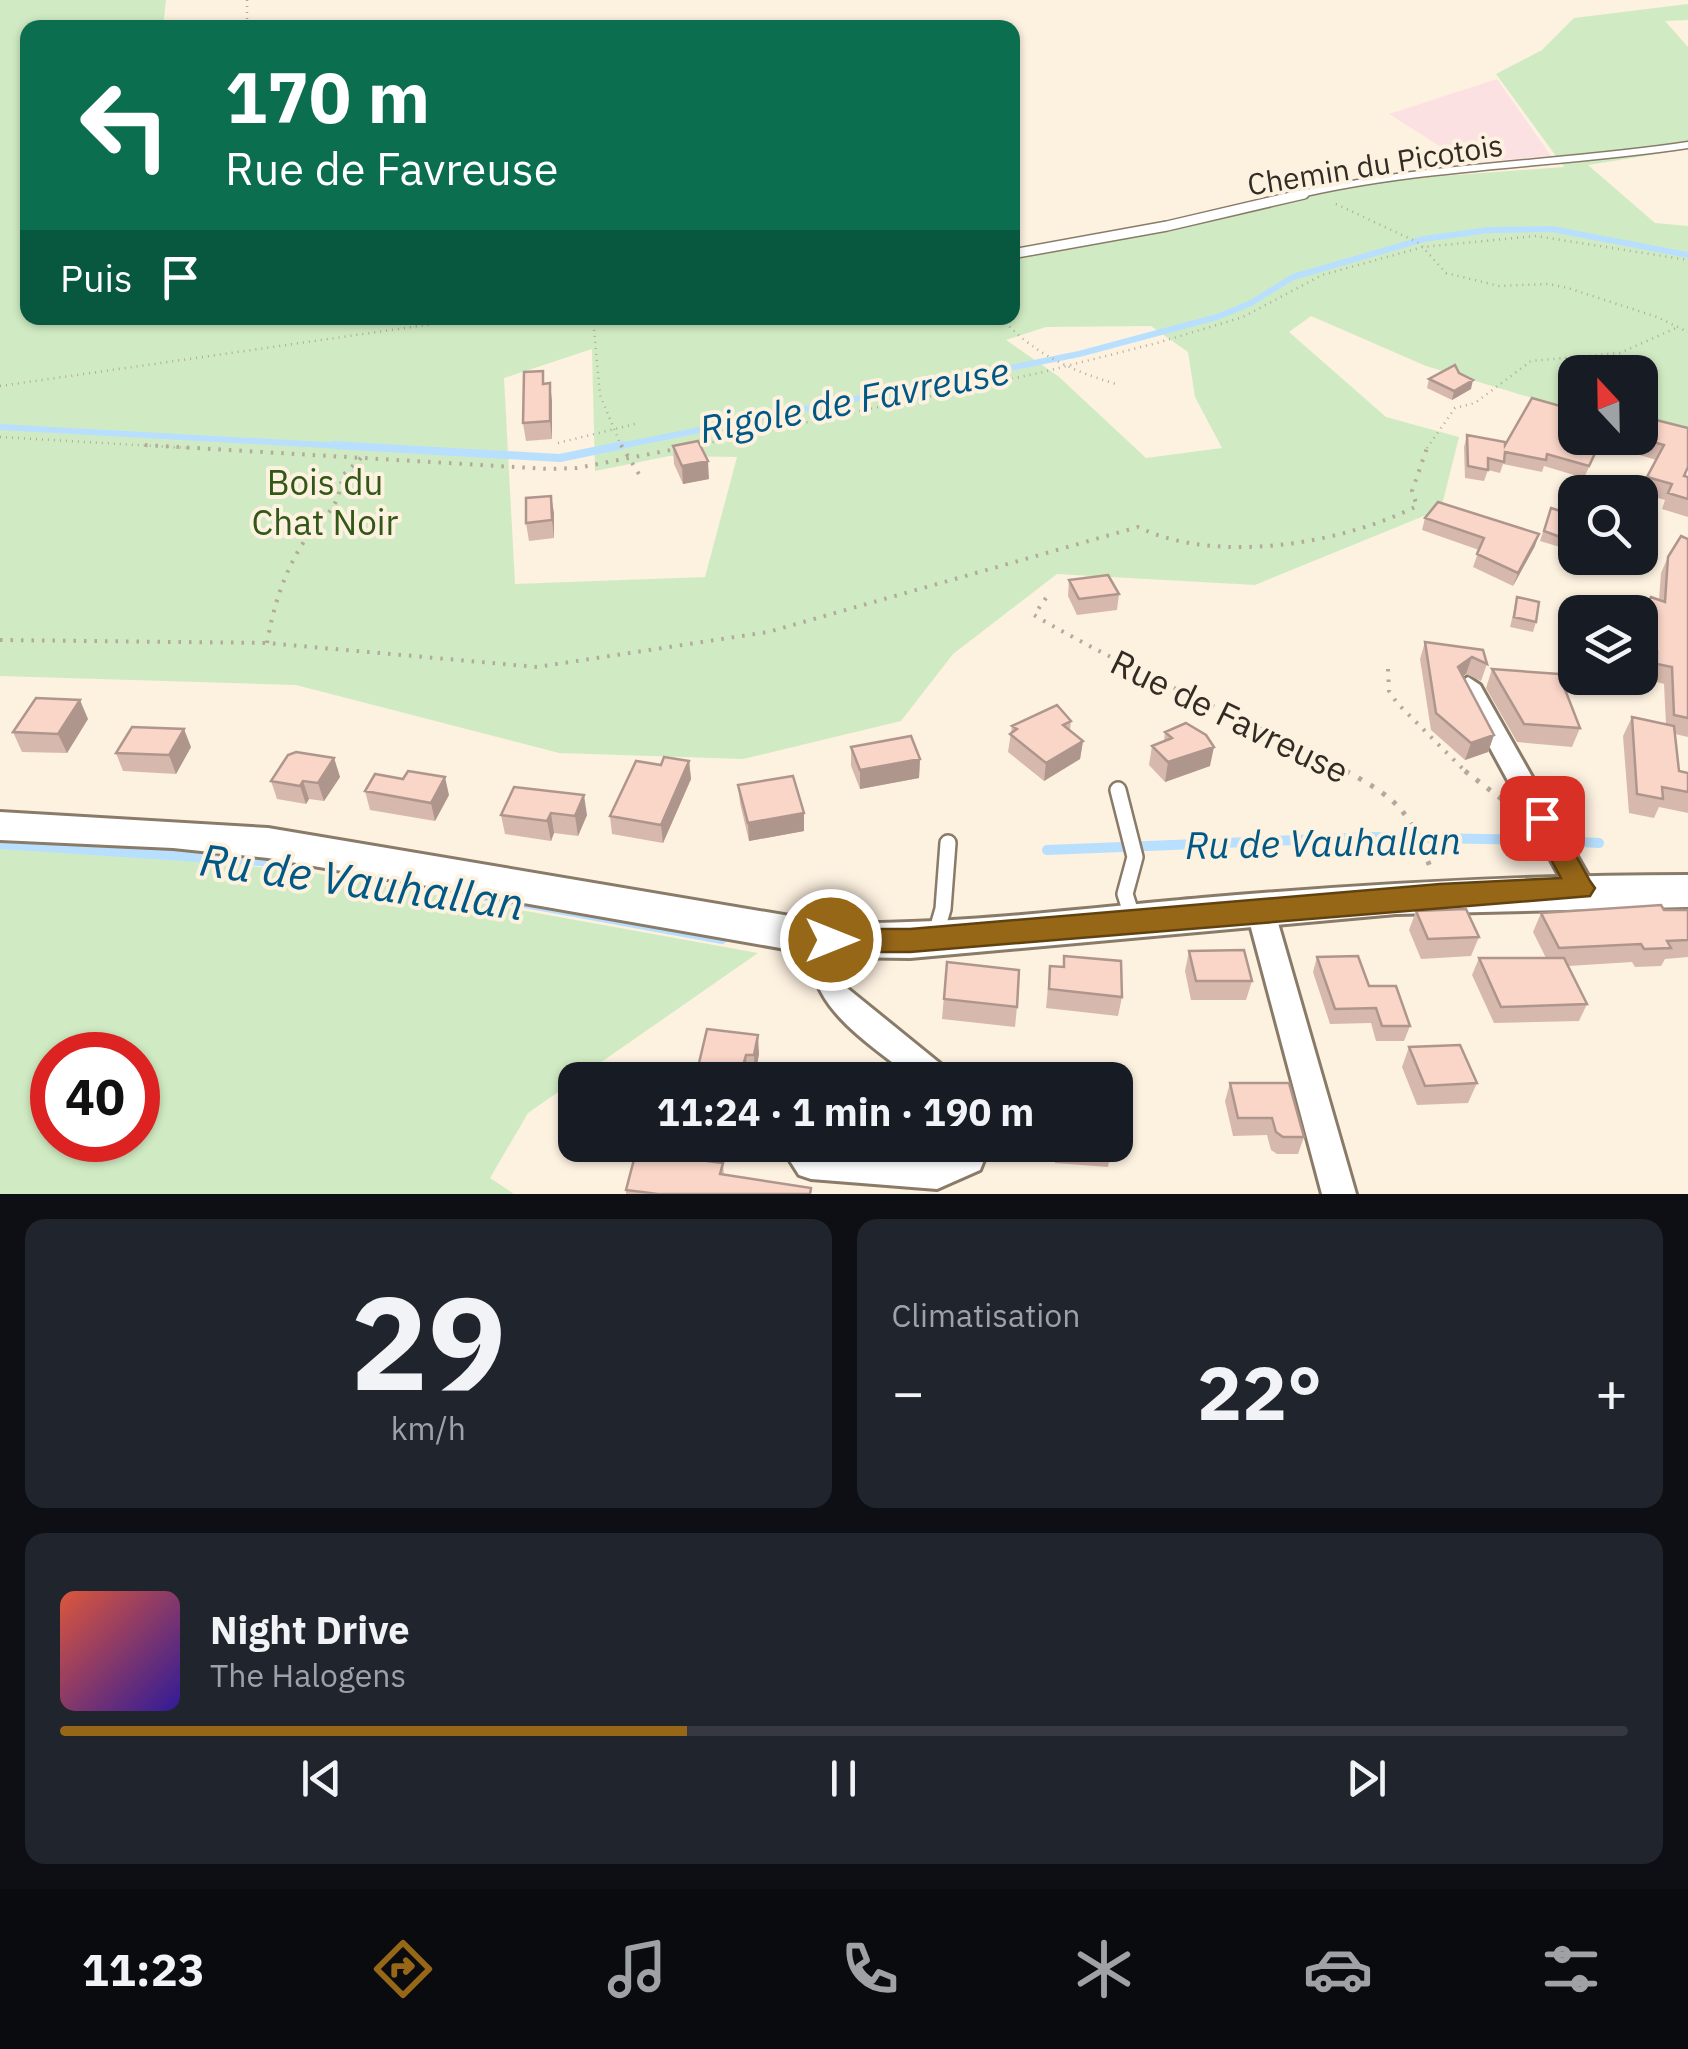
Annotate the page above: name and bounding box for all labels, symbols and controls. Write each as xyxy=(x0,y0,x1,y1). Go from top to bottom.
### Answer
text: 170 m xyxy=(225,51,430,142)
icon: left xyxy=(60,60,190,190)
street label: Chemin du Picotois xyxy=(1244,125,1506,203)
text: Rue de Favreuse xyxy=(225,139,558,197)
icon: arrive xyxy=(153,250,208,305)
text: Puis xyxy=(60,253,133,302)
water label: Rigole de Favreuse xyxy=(695,345,1013,453)
north arrow xyxy=(1558,355,1658,455)
map controls xyxy=(1558,355,1658,695)
park label: Bois du Chat Noir xyxy=(252,459,399,545)
button: search xyxy=(1558,475,1658,575)
button: layers xyxy=(1558,595,1658,695)
street label: Rue de Favreuse xyxy=(1103,638,1357,794)
pin xyxy=(1500,776,1585,861)
icon: arrive xyxy=(1515,791,1570,846)
water label: Ru de Vauhallan xyxy=(1185,815,1461,869)
water label: Ru de Vauhallan xyxy=(196,830,528,932)
position arrow xyxy=(779,888,883,992)
speed limit sign: 40 xyxy=(30,1032,160,1162)
text: 11:24 · 1 min · 190 m xyxy=(657,1087,1034,1136)
text: 29 xyxy=(350,1257,506,1426)
text: Climatisation xyxy=(892,1294,1080,1336)
text: 22° xyxy=(1197,1343,1322,1441)
text: − xyxy=(892,1356,925,1427)
text: + xyxy=(1595,1356,1628,1427)
text: km/h xyxy=(391,1407,466,1449)
text: Night Drive xyxy=(210,1605,410,1654)
text: The Halogens xyxy=(210,1654,406,1696)
icon: previous xyxy=(294,1751,349,1806)
icon: pause xyxy=(816,1751,871,1806)
icon: next xyxy=(1339,1751,1394,1806)
icon: directions xyxy=(368,1934,438,2004)
icon: music xyxy=(602,1934,672,2004)
icon: phone xyxy=(835,1934,905,2004)
icon: climate xyxy=(1069,1934,1139,2004)
icon: car xyxy=(1303,1934,1373,2004)
icon: filters xyxy=(1536,1934,1606,2004)
text: 11:23 xyxy=(82,1940,205,1998)

